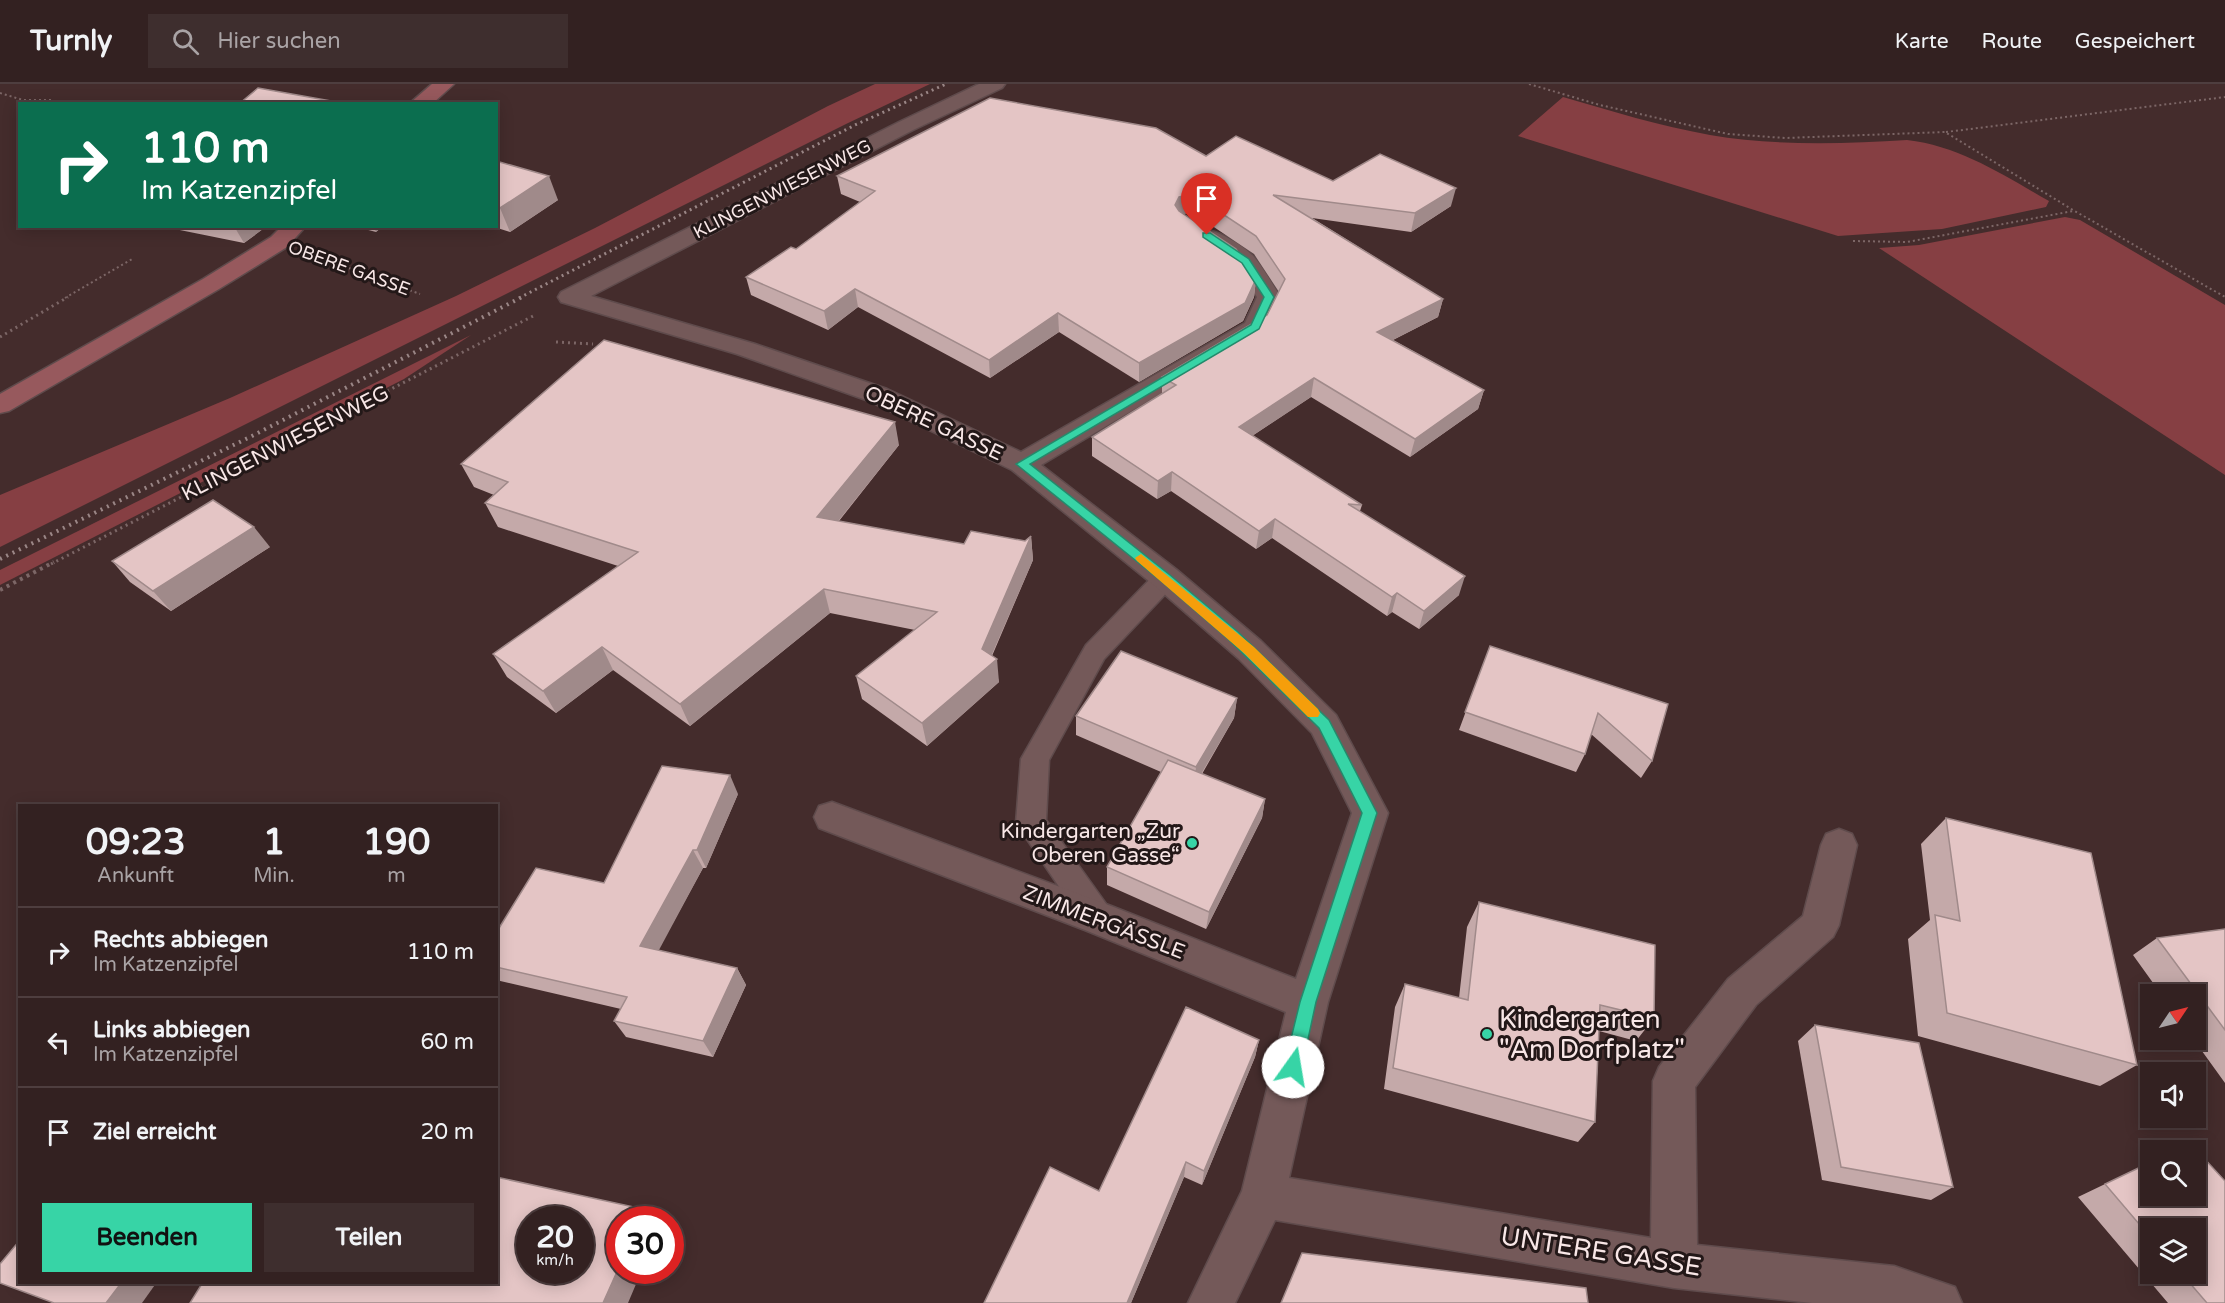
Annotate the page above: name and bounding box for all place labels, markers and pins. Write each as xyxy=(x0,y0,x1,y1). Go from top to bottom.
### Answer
pin xyxy=(1181,173,1232,235)
place label: Kindergarten „Zur Oberen Gasse“ xyxy=(1000,819,1180,868)
marker: Kindergarten „Zur Oberen Gasse“ xyxy=(1185,836,1199,850)
place label: Kindergarten "Am Dorfplatz" xyxy=(1499,1004,1685,1065)
marker: Kindergarten "Am Dorfplatz" xyxy=(1480,1027,1494,1041)

